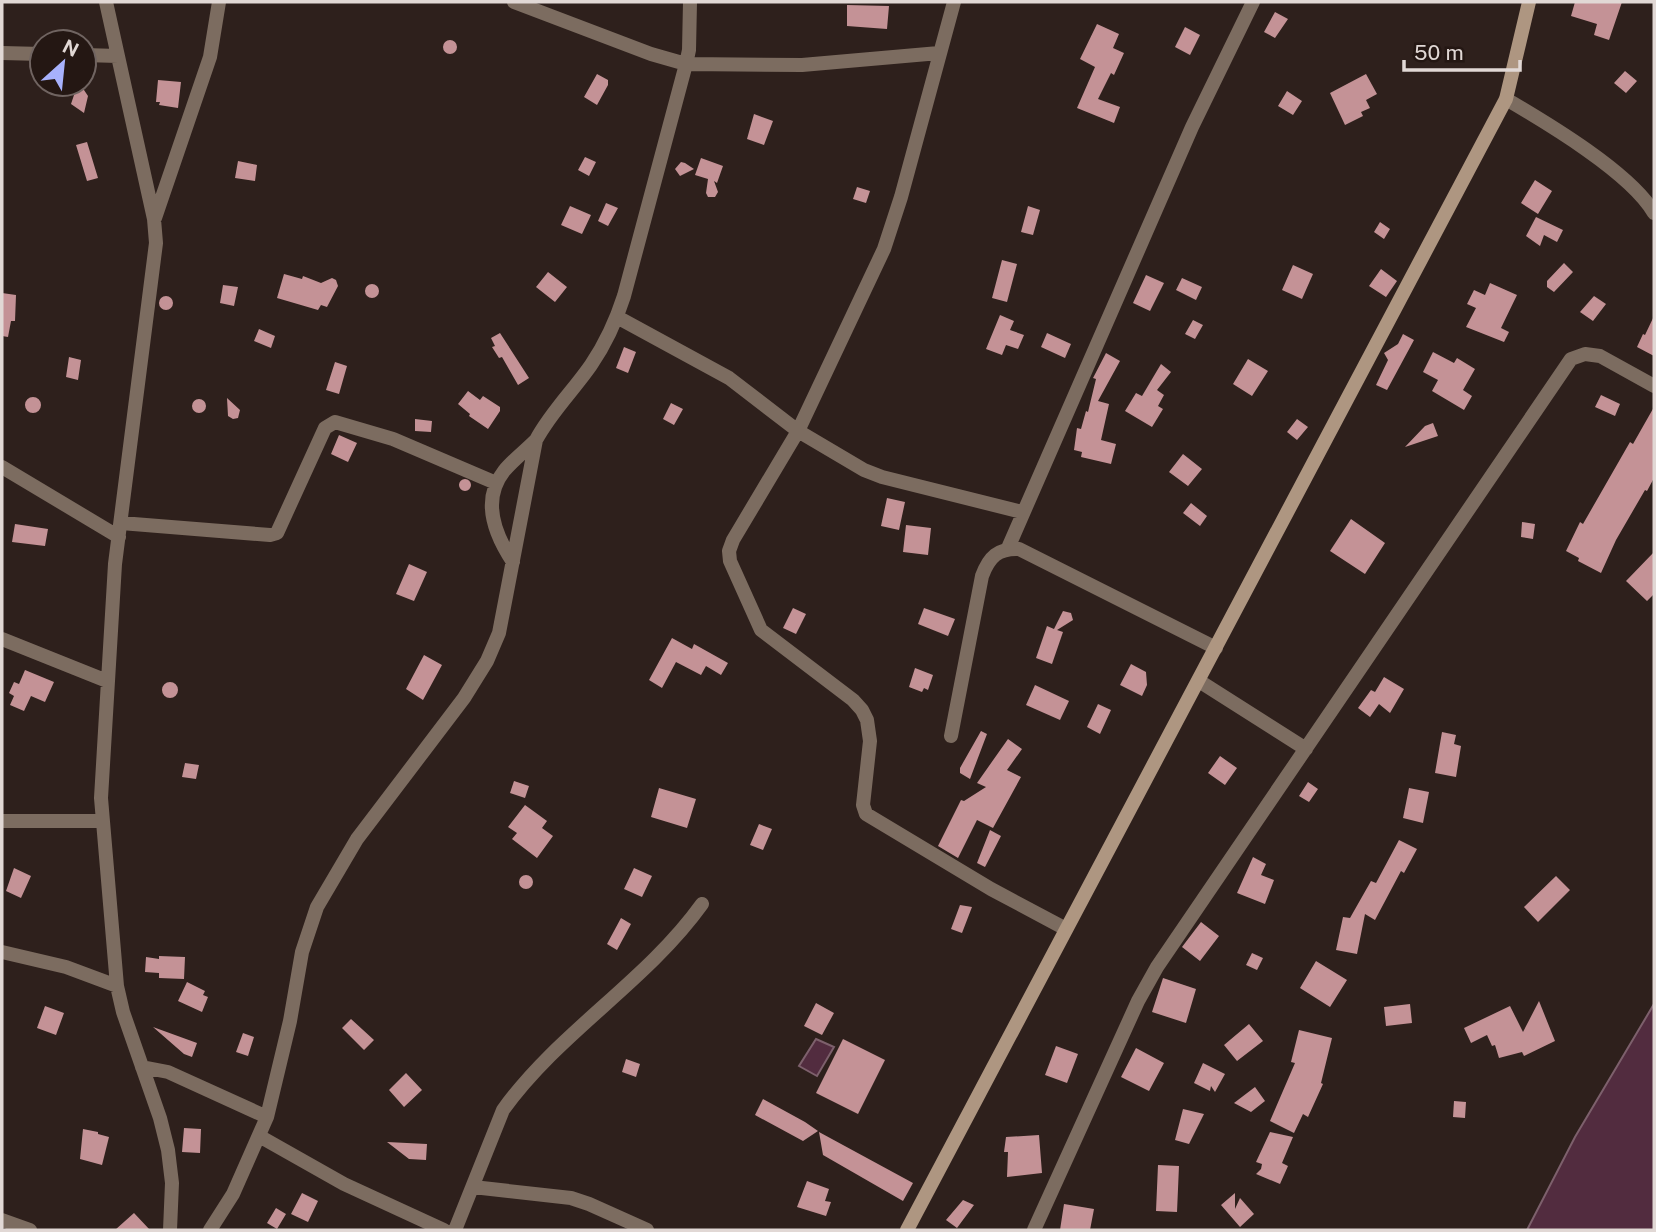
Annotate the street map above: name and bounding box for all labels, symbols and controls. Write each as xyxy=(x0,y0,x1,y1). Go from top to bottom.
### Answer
north arrow xyxy=(28,28,98,98)
scale bar xyxy=(1404,28,1520,72)
text: N xyxy=(59,35,82,61)
text: 50 m xyxy=(1414,40,1464,65)

